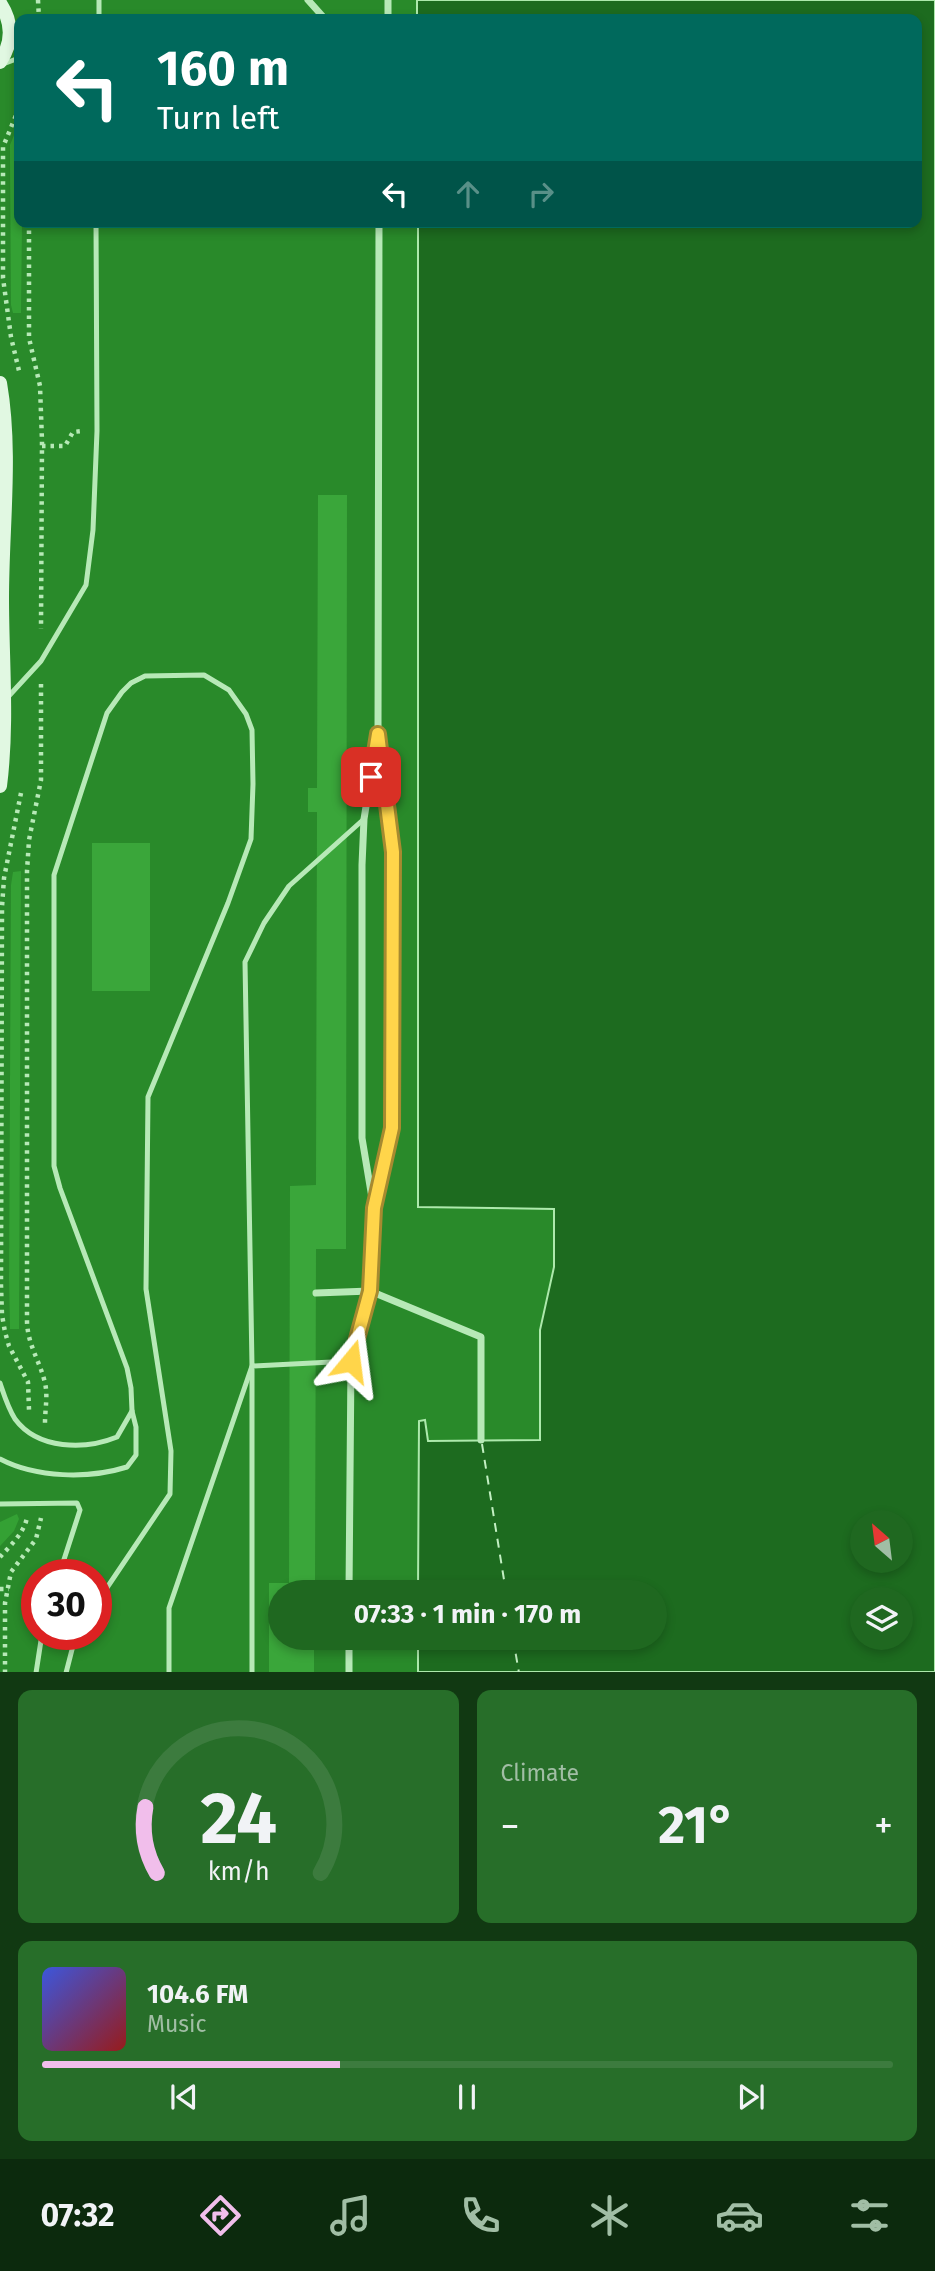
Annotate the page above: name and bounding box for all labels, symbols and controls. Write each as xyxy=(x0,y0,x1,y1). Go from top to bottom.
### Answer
text: 160 m xyxy=(157,39,289,98)
icon: left xyxy=(42,42,133,133)
text: Turn left xyxy=(157,99,279,137)
icon: left xyxy=(376,175,414,213)
icon: ahead xyxy=(449,175,487,213)
icon: right xyxy=(522,175,560,213)
pin xyxy=(341,747,401,807)
icon: arrive xyxy=(352,758,390,796)
position arrow xyxy=(314,1324,388,1398)
north arrow xyxy=(850,1510,914,1573)
map controls xyxy=(850,1510,913,1650)
speed limit sign: 30 xyxy=(21,1559,112,1650)
button: layers xyxy=(850,1587,913,1650)
text: 07:33 · 1 min · 170 m xyxy=(354,1599,581,1630)
text: Climate xyxy=(501,1759,579,1787)
text: 24 xyxy=(200,1775,277,1862)
text: 21° xyxy=(658,1794,735,1857)
text: − xyxy=(501,1803,520,1849)
text: + xyxy=(874,1803,893,1849)
text: km/h xyxy=(207,1856,269,1886)
text: 104.6 FM xyxy=(147,1979,248,2010)
text: Music xyxy=(147,2010,207,2038)
icon: previous xyxy=(165,2078,203,2116)
icon: pause xyxy=(448,2078,486,2116)
icon: next xyxy=(732,2078,770,2116)
icon: directions xyxy=(196,2191,245,2240)
icon: music xyxy=(326,2191,375,2240)
icon: phone xyxy=(456,2191,505,2240)
icon: climate xyxy=(585,2191,634,2240)
icon: car xyxy=(715,2191,764,2240)
icon: filters xyxy=(845,2191,894,2240)
text: 07:32 xyxy=(40,2196,115,2234)

